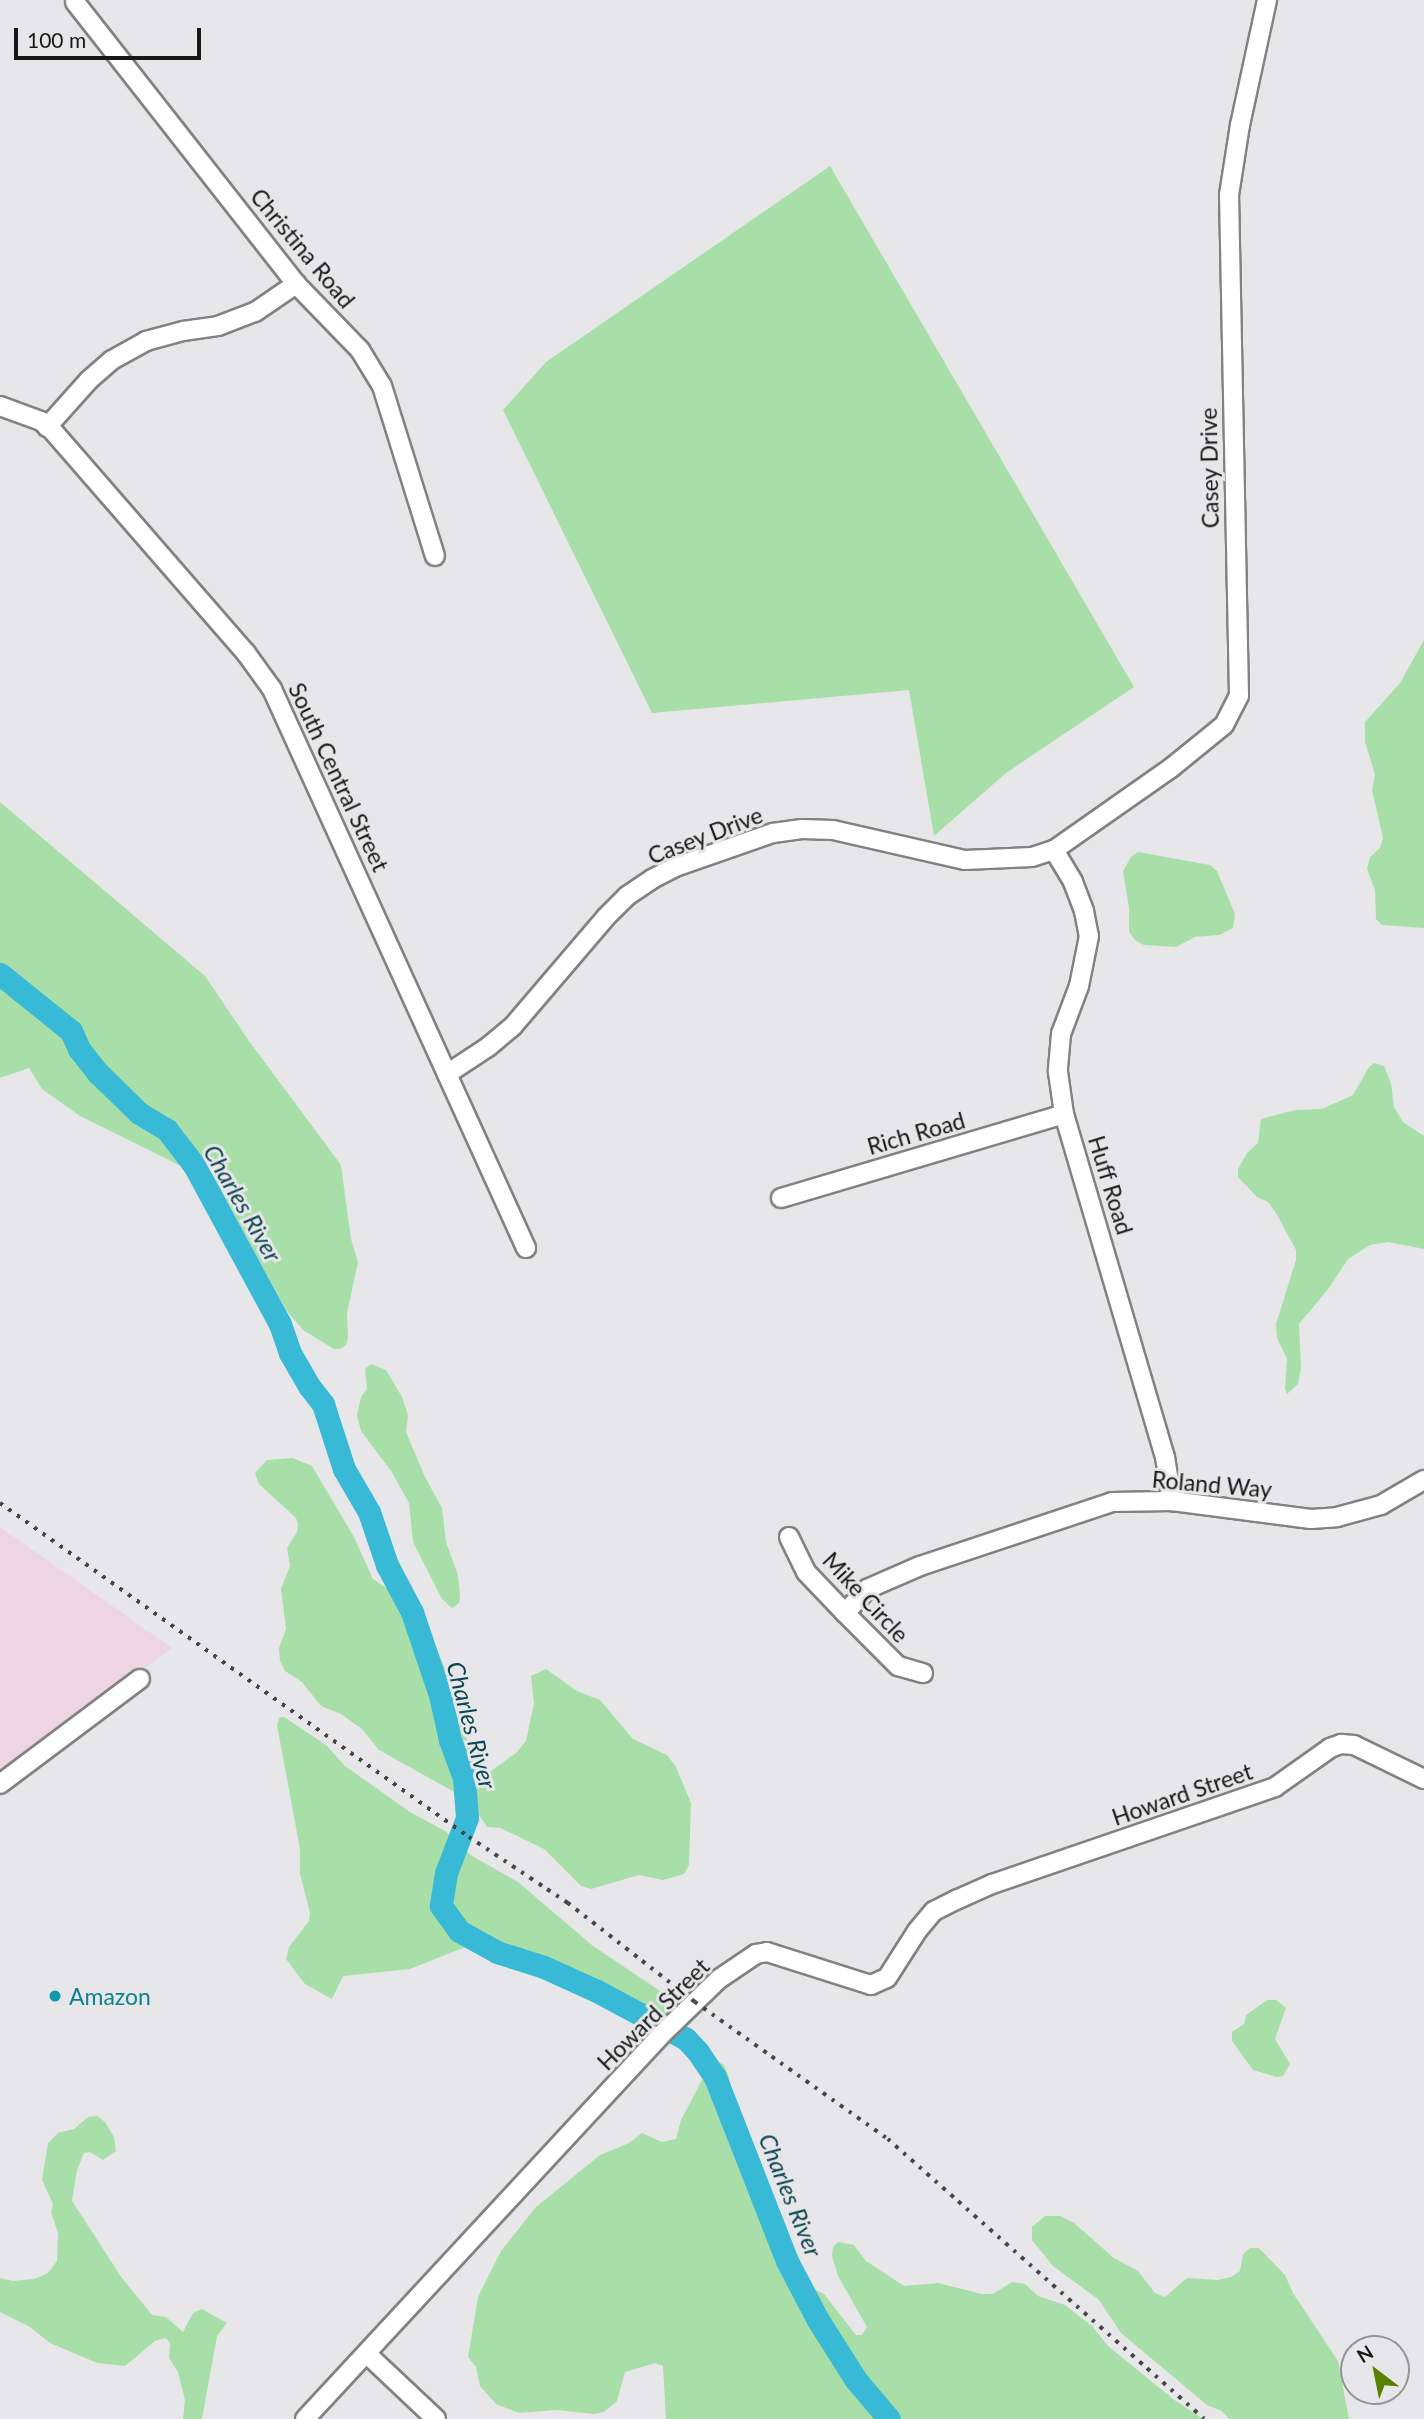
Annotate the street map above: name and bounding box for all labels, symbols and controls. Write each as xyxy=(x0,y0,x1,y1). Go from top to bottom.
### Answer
scale bar xyxy=(18,14,205,58)
text: 100 m xyxy=(27,27,86,52)
street label: Christina Road xyxy=(245,183,361,313)
street label: Casey Drive xyxy=(1194,407,1224,529)
street label: South Central Street xyxy=(283,678,395,876)
street label: Casey Drive xyxy=(643,800,767,870)
street label: Rich Road xyxy=(864,1106,968,1160)
street label: Huff Road xyxy=(1083,1132,1139,1238)
water label: Charles River xyxy=(198,1139,288,1267)
street label: Roland Way xyxy=(1151,1465,1273,1503)
street label: Mike Circle xyxy=(817,1546,915,1648)
water label: Charles River xyxy=(441,1658,503,1792)
street label: Howard Street xyxy=(1108,1757,1256,1831)
street label: Howard Street xyxy=(591,1952,715,2076)
place label: Amazon xyxy=(69,1982,151,2010)
marker: Amazon xyxy=(47,1988,63,2004)
water label: Charles River xyxy=(753,2129,829,2261)
north arrow xyxy=(1340,2335,1410,2405)
text: N xyxy=(1352,2340,1377,2367)

